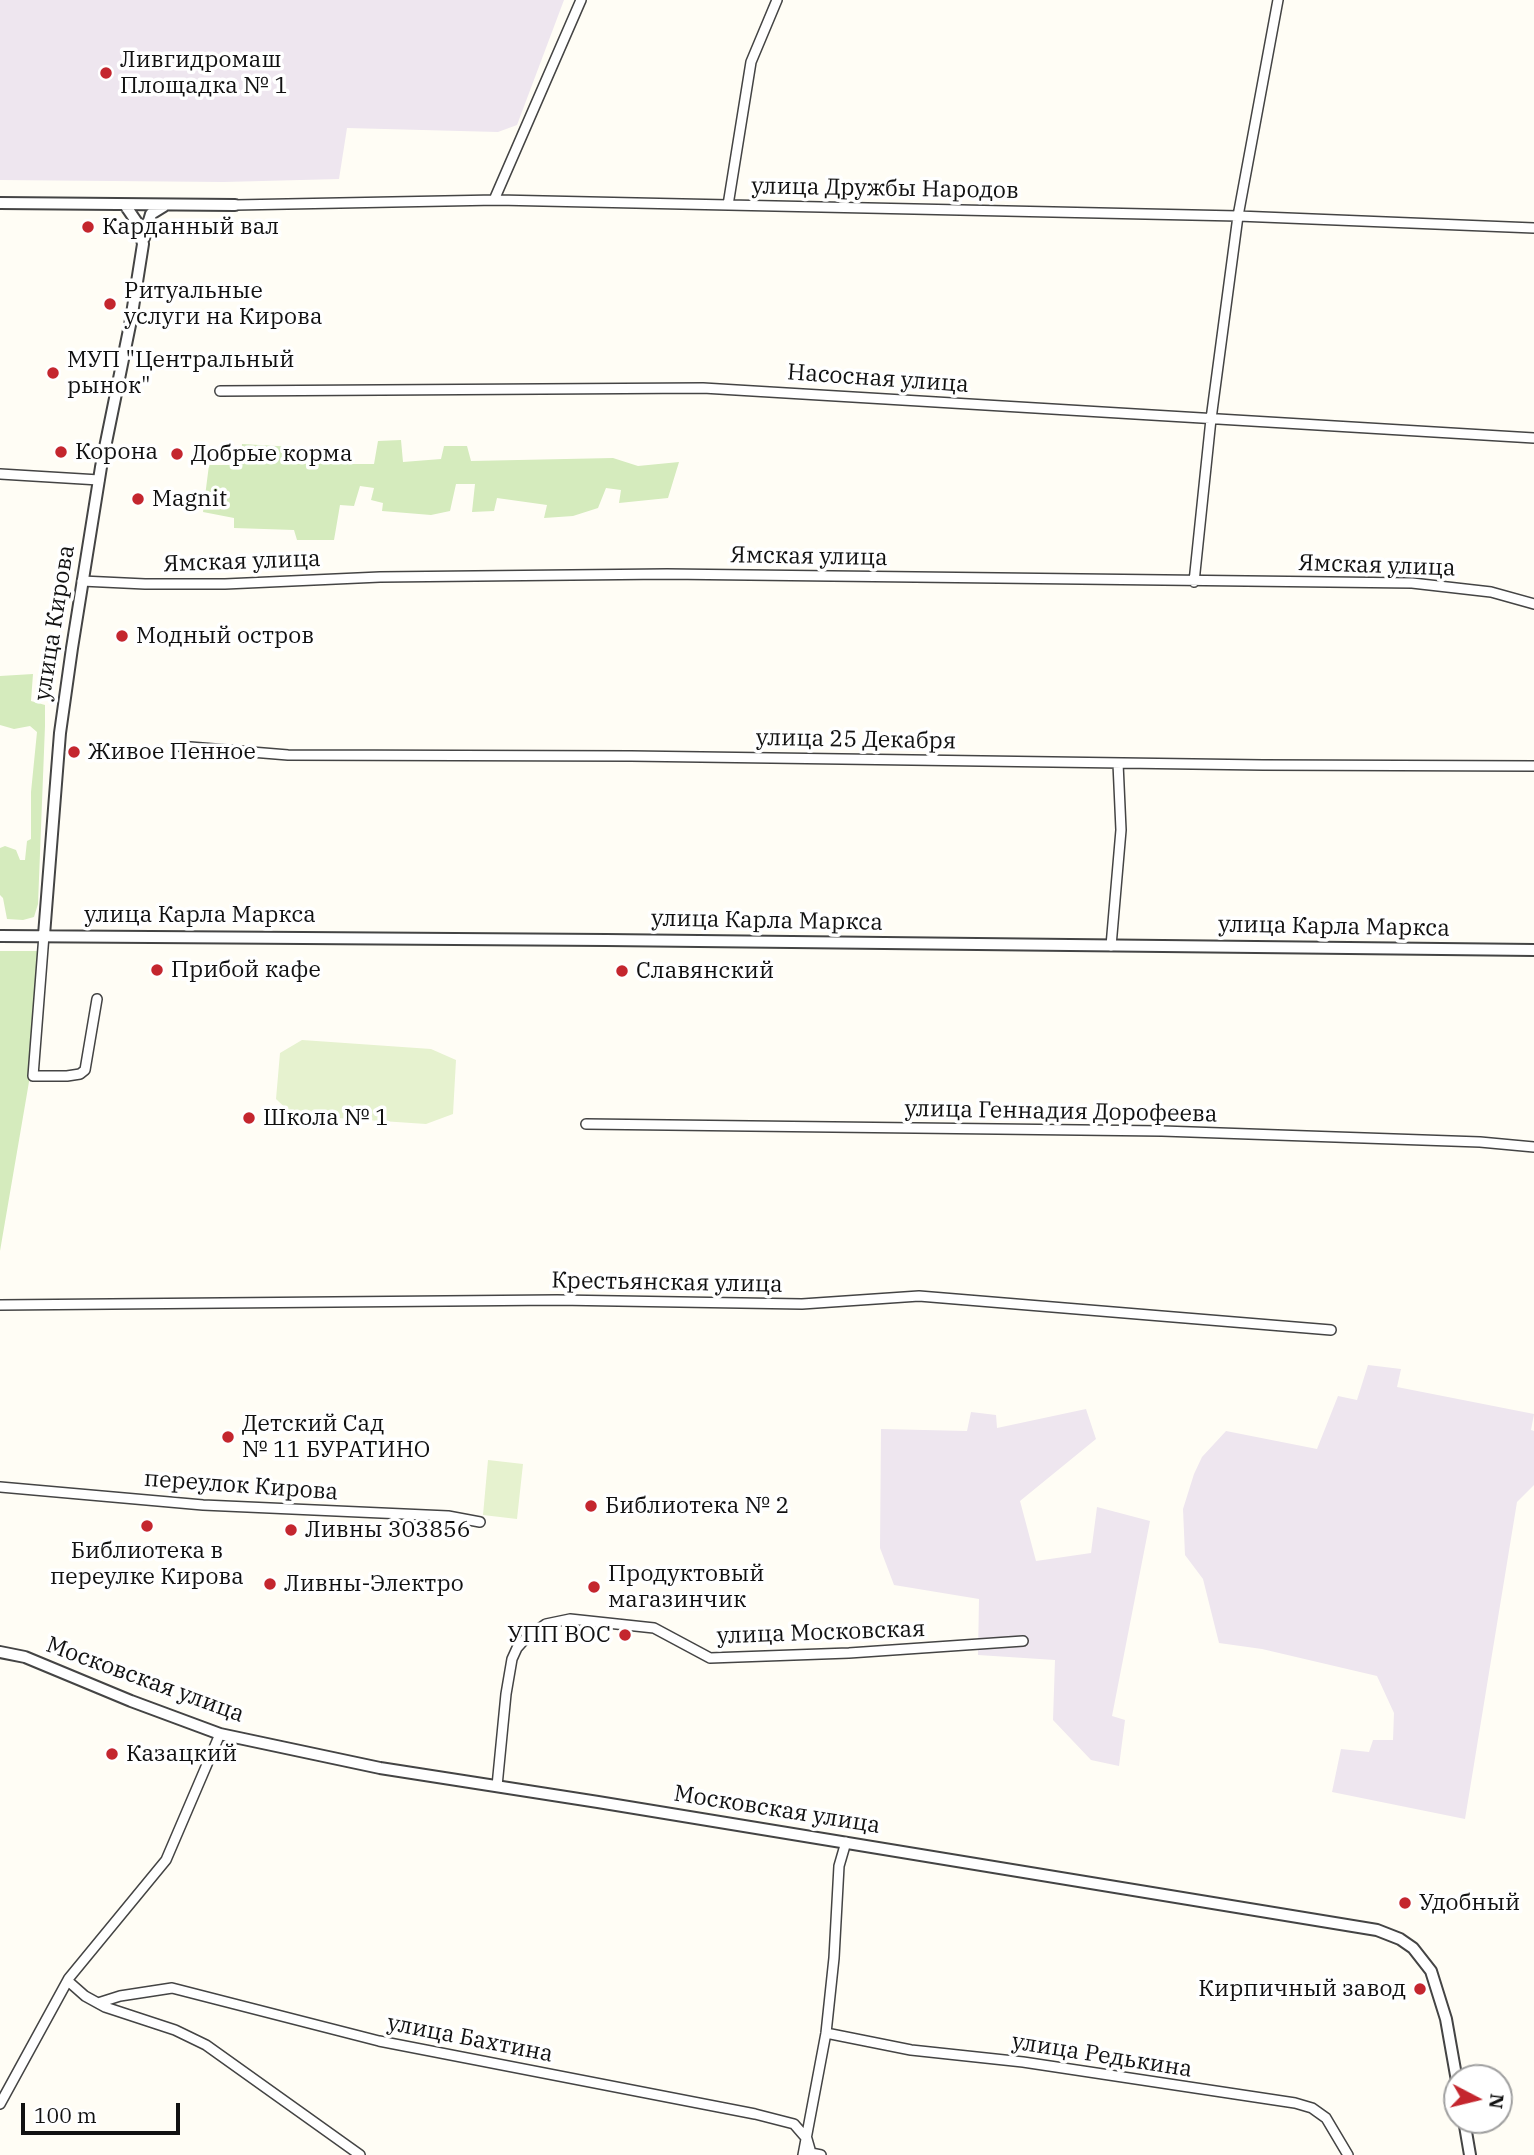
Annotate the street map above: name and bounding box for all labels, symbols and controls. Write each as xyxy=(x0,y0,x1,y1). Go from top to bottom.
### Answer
place label: Ливгидромаш Площадка № 1 xyxy=(120,46,288,100)
marker: Ливгидромаш Площадка № 1 xyxy=(98,65,114,81)
street label: улица Дружбы Народов xyxy=(751,173,1019,205)
place label: Карданный вал xyxy=(102,213,279,241)
marker: Карданный вал xyxy=(80,219,96,235)
place label: Ритуальные услуги на Кирова xyxy=(124,277,322,331)
marker: Ритуальные услуги на Кирова xyxy=(102,296,118,312)
place label: МУП "Центральный рынок" xyxy=(67,346,294,400)
street label: Насосная улица xyxy=(786,359,970,399)
marker: МУП "Центральный рынок" xyxy=(45,365,61,381)
place label: Корона xyxy=(75,438,158,466)
place label: Добрые корма xyxy=(191,440,352,468)
marker: Корона xyxy=(53,444,69,460)
marker: Добрые корма xyxy=(169,446,185,462)
place label: Magnit xyxy=(152,485,227,513)
marker: Magnit xyxy=(130,491,146,507)
street label: Ямская улица xyxy=(730,542,888,572)
street label: улица Кирова xyxy=(29,543,81,703)
street label: Ямская улица xyxy=(163,545,321,579)
street label: Ямская улица xyxy=(1298,549,1456,583)
place label: Модный остров xyxy=(136,622,314,650)
marker: Модный остров xyxy=(114,628,130,644)
street label: улица 25 Декабря xyxy=(756,724,956,756)
place label: Живое Пенное xyxy=(88,738,256,766)
marker: Живое Пенное xyxy=(66,744,82,760)
street label: улица Карла Маркса xyxy=(84,901,316,929)
street label: улица Карла Маркса xyxy=(651,905,883,937)
street label: улица Карла Маркса xyxy=(1218,911,1450,943)
place label: Прибой кафе xyxy=(171,956,321,984)
place label: Славянский xyxy=(636,957,774,985)
marker: Прибой кафе xyxy=(149,962,165,978)
marker: Славянский xyxy=(614,963,630,979)
street label: улица Геннадия Дорофеева xyxy=(904,1095,1218,1129)
place label: Школа № 1 xyxy=(263,1104,389,1132)
marker: Школа № 1 xyxy=(241,1110,257,1126)
street label: Крестьянская улица xyxy=(551,1267,783,1299)
place label: Детский Сад № 11 БУРАТИНО xyxy=(242,1410,430,1464)
marker: Детский Сад № 11 БУРАТИНО xyxy=(220,1429,236,1445)
street label: переулок Кирова xyxy=(143,1465,339,1507)
place label: Библиотека № 2 xyxy=(605,1492,789,1520)
marker: Библиотека № 2 xyxy=(583,1498,599,1514)
place label: Ливны 303856 xyxy=(305,1516,471,1544)
marker: Библиотека в переулке Кирова xyxy=(139,1518,155,1534)
marker: Ливны 303856 xyxy=(283,1522,299,1538)
place label: Библиотека в переулке Кирова xyxy=(50,1537,244,1591)
place label: Продуктовый магазинчик xyxy=(608,1560,764,1614)
place label: Ливны-Электро xyxy=(284,1570,464,1598)
marker: Ливны-Электро xyxy=(262,1576,278,1592)
marker: Продуктовый магазинчик xyxy=(586,1579,602,1595)
street label: улица Московская xyxy=(716,1616,926,1650)
place label: УПП ВОС xyxy=(507,1621,611,1649)
marker: УПП ВОС xyxy=(617,1627,633,1643)
street label: Московская улица xyxy=(42,1631,248,1729)
place label: Казацкий xyxy=(126,1740,237,1768)
marker: Казацкий xyxy=(104,1746,120,1762)
street label: Московская улица xyxy=(672,1780,882,1840)
place label: Удобный xyxy=(1419,1889,1520,1917)
marker: Удобный xyxy=(1397,1895,1413,1911)
place label: Кирпичный завод xyxy=(1198,1975,1406,2003)
marker: Кирпичный завод xyxy=(1412,1981,1428,1997)
street label: улица Бахтина xyxy=(385,2009,555,2069)
street label: улица Редькина xyxy=(1010,2028,1194,2084)
north arrow xyxy=(1443,2064,1513,2134)
scale bar xyxy=(24,2088,184,2132)
text: N xyxy=(1484,2092,1510,2110)
text: 100 m xyxy=(34,2101,97,2129)

